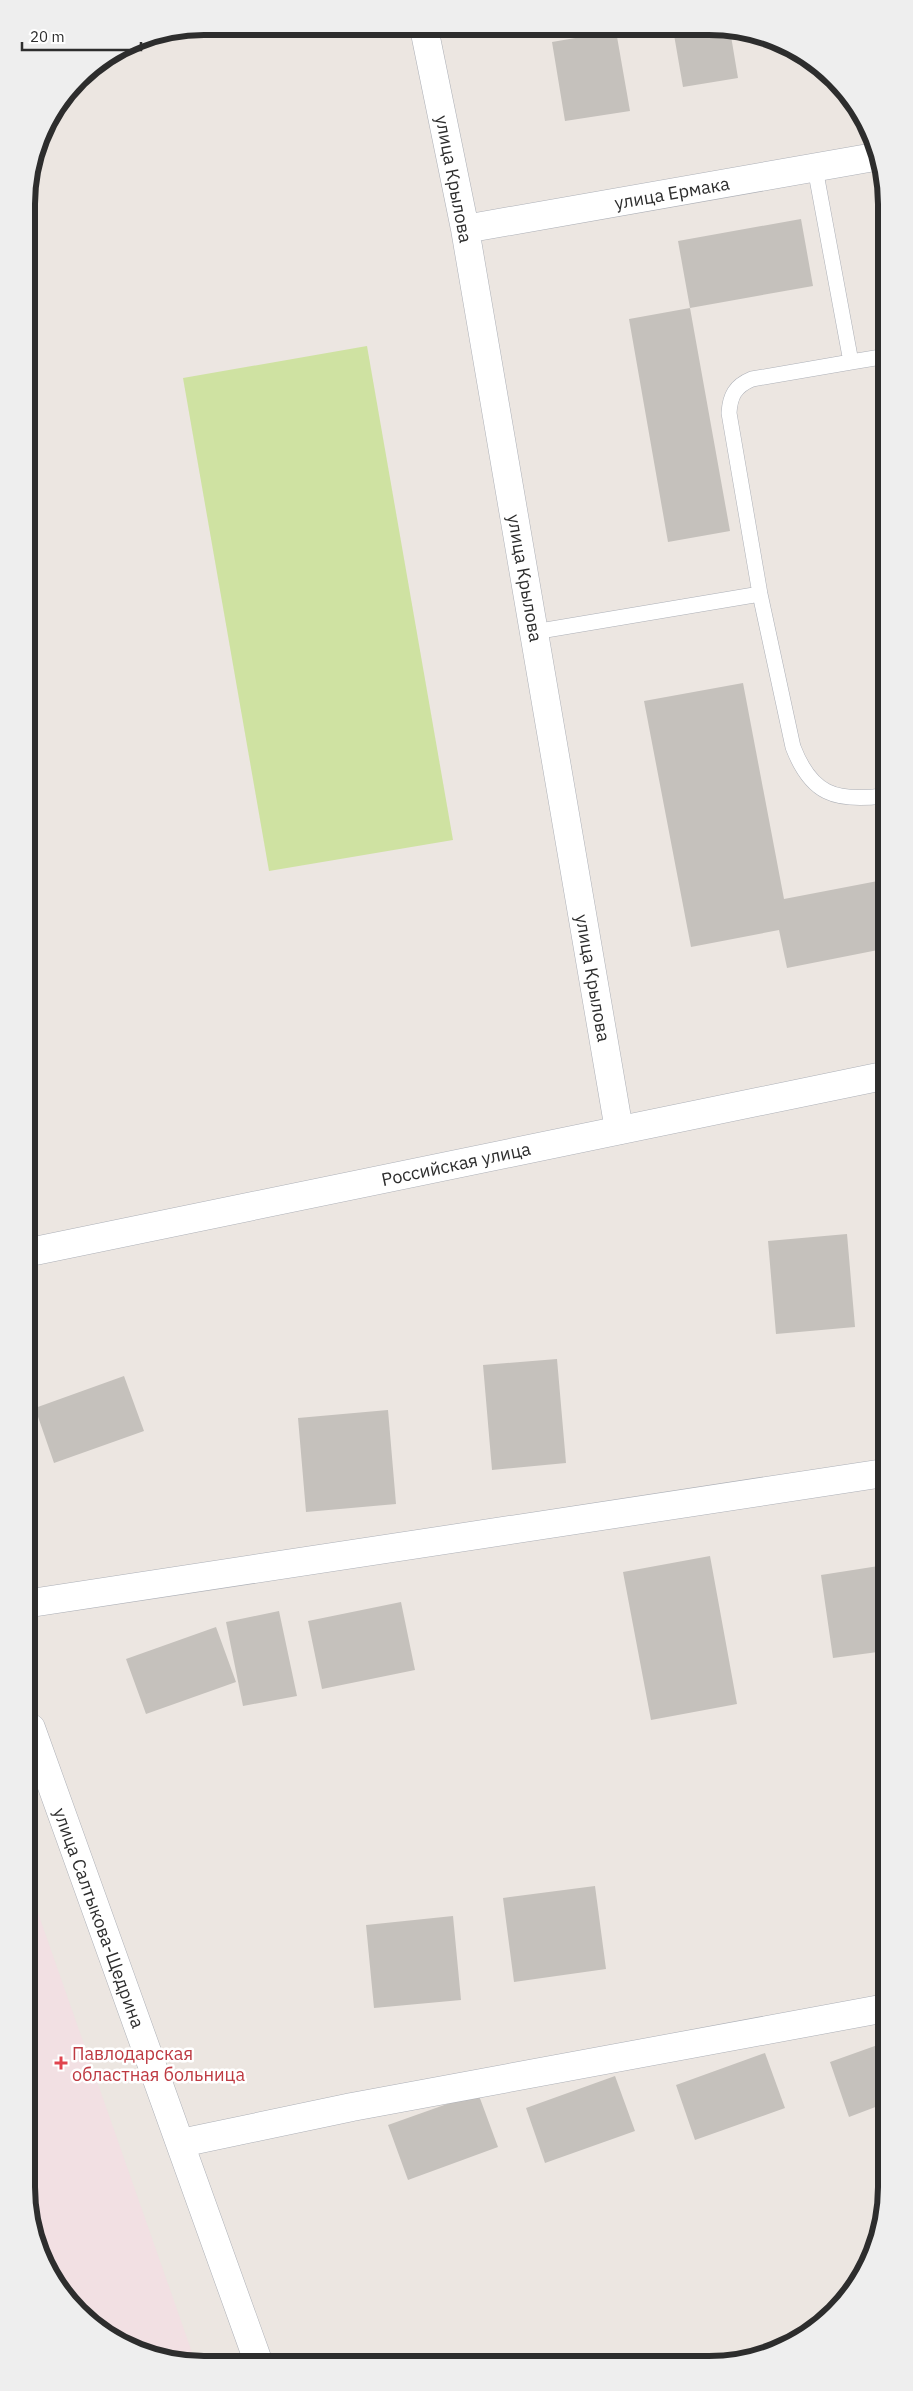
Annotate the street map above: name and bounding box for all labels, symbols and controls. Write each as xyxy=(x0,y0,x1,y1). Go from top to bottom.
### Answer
scale bar xyxy=(22,20,141,52)
text: 20 m xyxy=(30,27,65,46)
street label: улица Крылова xyxy=(430,113,478,245)
street label: улица Ермака xyxy=(613,171,732,214)
street label: улица Крылова xyxy=(502,512,548,644)
street label: улица Крылова xyxy=(570,912,616,1044)
street label: Российская улица xyxy=(379,1137,533,1191)
street label: улица Салтыкова-Щедрина xyxy=(48,1805,150,2032)
place label: Павлодарская областная больница xyxy=(72,2042,245,2086)
marker: Павлодарская областная больница xyxy=(54,2056,68,2070)

